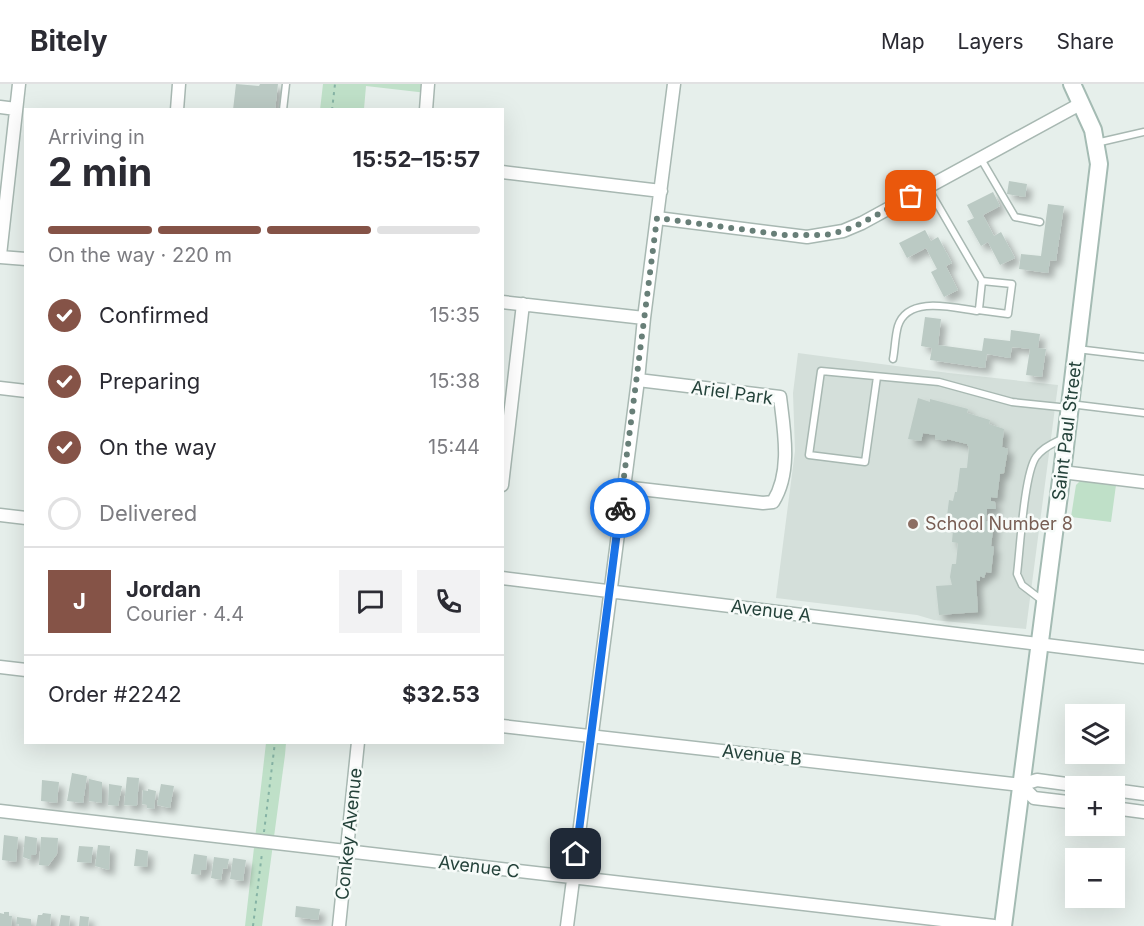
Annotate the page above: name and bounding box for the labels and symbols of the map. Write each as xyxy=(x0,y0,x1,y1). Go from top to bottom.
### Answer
pin xyxy=(885,170,936,221)
street label: Saint Paul Street xyxy=(1048,360,1085,502)
street label: Ariel Park xyxy=(690,376,774,409)
courier xyxy=(590,478,650,538)
place label: School Number 8 xyxy=(925,513,1073,534)
marker: School Number 8 xyxy=(906,517,920,531)
street label: Avenue A xyxy=(730,595,812,626)
street label: Avenue B xyxy=(721,740,803,769)
street label: Conkey Avenue xyxy=(331,767,366,901)
pin xyxy=(550,828,601,879)
street label: Avenue C xyxy=(437,851,521,882)

